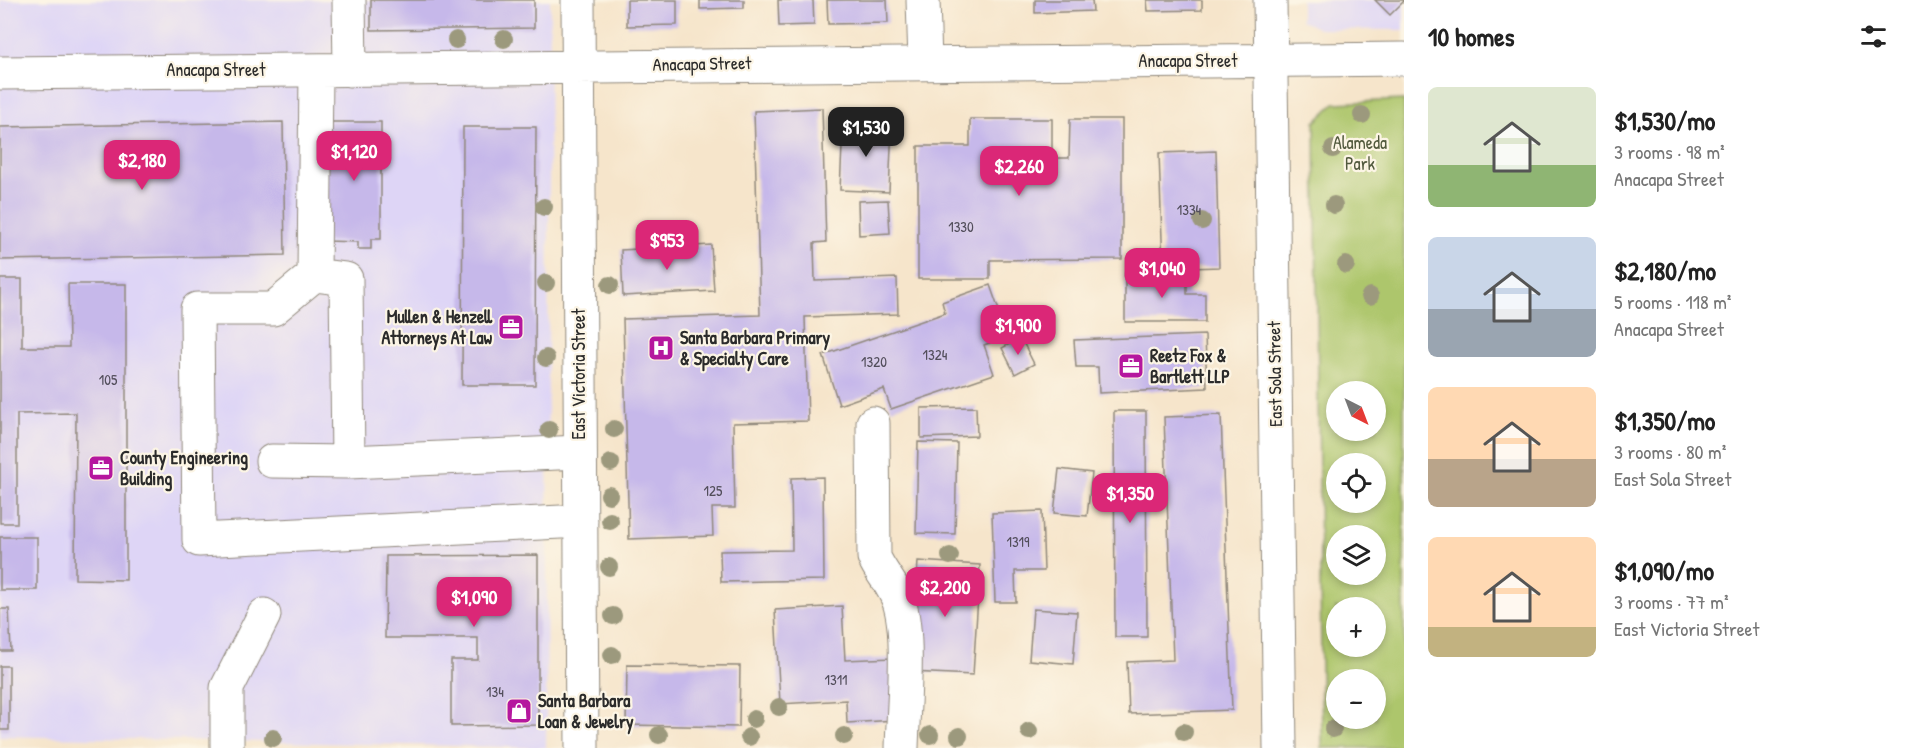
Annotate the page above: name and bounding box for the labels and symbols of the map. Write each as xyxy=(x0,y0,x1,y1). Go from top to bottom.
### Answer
street label: Anacapa Street xyxy=(1139,48,1238,73)
street label: Anacapa Street xyxy=(652,50,752,77)
street label: Anacapa Street xyxy=(167,57,266,82)
pin: $1,530 xyxy=(817,107,915,158)
park label: Alameda Park xyxy=(1333,130,1387,176)
pin: $1,120 xyxy=(305,131,403,182)
pin: $2,180 xyxy=(93,140,191,191)
pin: $2,260 xyxy=(970,146,1068,197)
house number: 1334 xyxy=(1177,199,1202,220)
house number: 1330 xyxy=(948,216,974,237)
pin: $953 xyxy=(631,220,703,271)
pin: $1,040 xyxy=(1113,248,1211,299)
place label: Mullen & Henzell Attorneys At Law xyxy=(381,304,493,351)
pin: $1,900 xyxy=(969,305,1067,356)
street label: East Victoria Street xyxy=(566,308,591,439)
office icon: Mullen & Henzell Attorneys At Law xyxy=(496,312,526,342)
street label: East Sola Street xyxy=(1261,320,1288,427)
place label: Santa Barbara Primary & Specialty Care xyxy=(680,325,830,372)
hospital icon: Santa Barbara Primary & Specialty Care xyxy=(646,333,676,363)
place label: Reetz Fox & Bartlett LLP xyxy=(1150,343,1230,389)
house number: 1324 xyxy=(923,344,948,365)
house number: 1320 xyxy=(861,351,887,372)
office icon: Reetz Fox & Bartlett LLP xyxy=(1116,351,1146,381)
house number: 105 xyxy=(99,369,118,390)
north arrow xyxy=(1326,381,1386,441)
place label: County Engineering Building xyxy=(120,445,248,492)
office icon: County Engineering Building xyxy=(86,453,116,483)
pin: $1,350 xyxy=(1081,473,1179,524)
house number: 125 xyxy=(704,480,723,501)
house number: 1319 xyxy=(1006,531,1030,552)
pin: $2,200 xyxy=(896,567,994,618)
pin: $1,090 xyxy=(425,577,523,628)
house number: 1311 xyxy=(824,669,848,690)
house number: 134 xyxy=(486,681,504,702)
place label: Santa Barbara Loan & Jewelry xyxy=(538,688,634,735)
shop icon: Santa Barbara Loan & Jewelry xyxy=(504,696,534,726)

